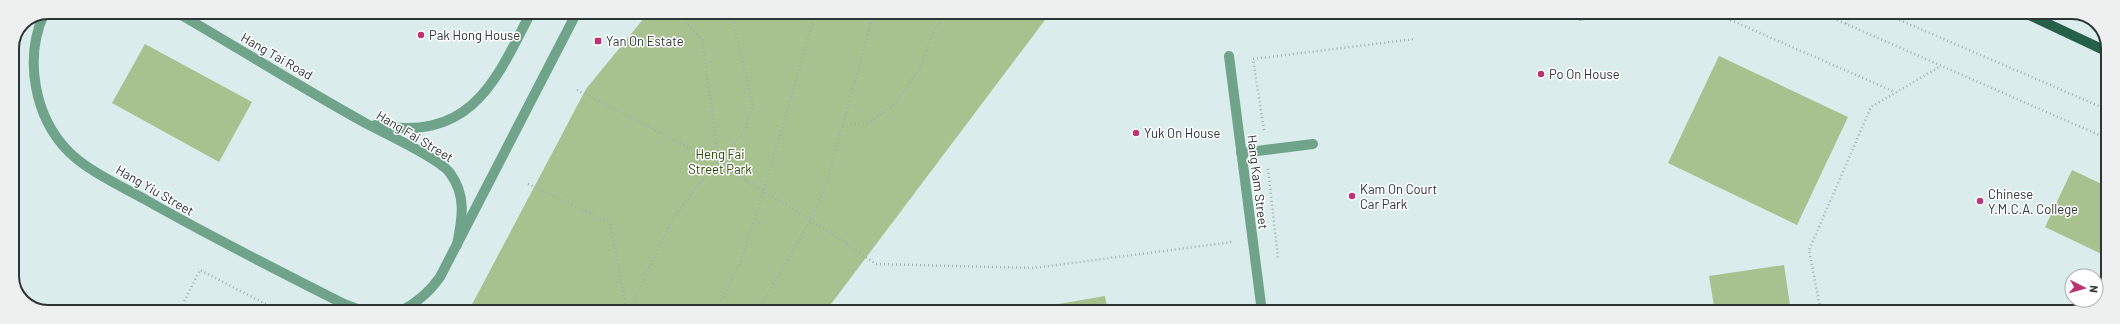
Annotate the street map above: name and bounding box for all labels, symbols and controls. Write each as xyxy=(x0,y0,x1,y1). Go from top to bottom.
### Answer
place label: Pak Hong House xyxy=(429,27,520,43)
street label: Hang Tai Road xyxy=(238,29,316,83)
marker: Pak Hong House xyxy=(416,30,426,40)
place label: Yan On Estate xyxy=(606,33,684,49)
marker: Yan On Estate xyxy=(593,36,603,46)
place label: Po On House xyxy=(1549,66,1620,82)
marker: Po On House xyxy=(1536,69,1546,79)
street label: Hang Fai Street xyxy=(374,107,456,165)
place label: Yuk On House xyxy=(1144,125,1221,141)
marker: Yuk On House xyxy=(1131,128,1141,138)
street label: Hang Kam Street xyxy=(1244,134,1272,230)
park label: Heng Fai Street Park xyxy=(688,146,752,177)
street label: Hang Yiu Street xyxy=(113,161,197,219)
place label: Kam On Court Car Park xyxy=(1360,181,1437,212)
place label: Chinese Y.M.C.A. College xyxy=(1988,186,2078,217)
marker: Kam On Court Car Park xyxy=(1347,191,1357,201)
marker: Chinese Y.M.C.A. College xyxy=(1975,196,1985,206)
north arrow xyxy=(2064,268,2104,308)
text: N xyxy=(2088,285,2101,293)

